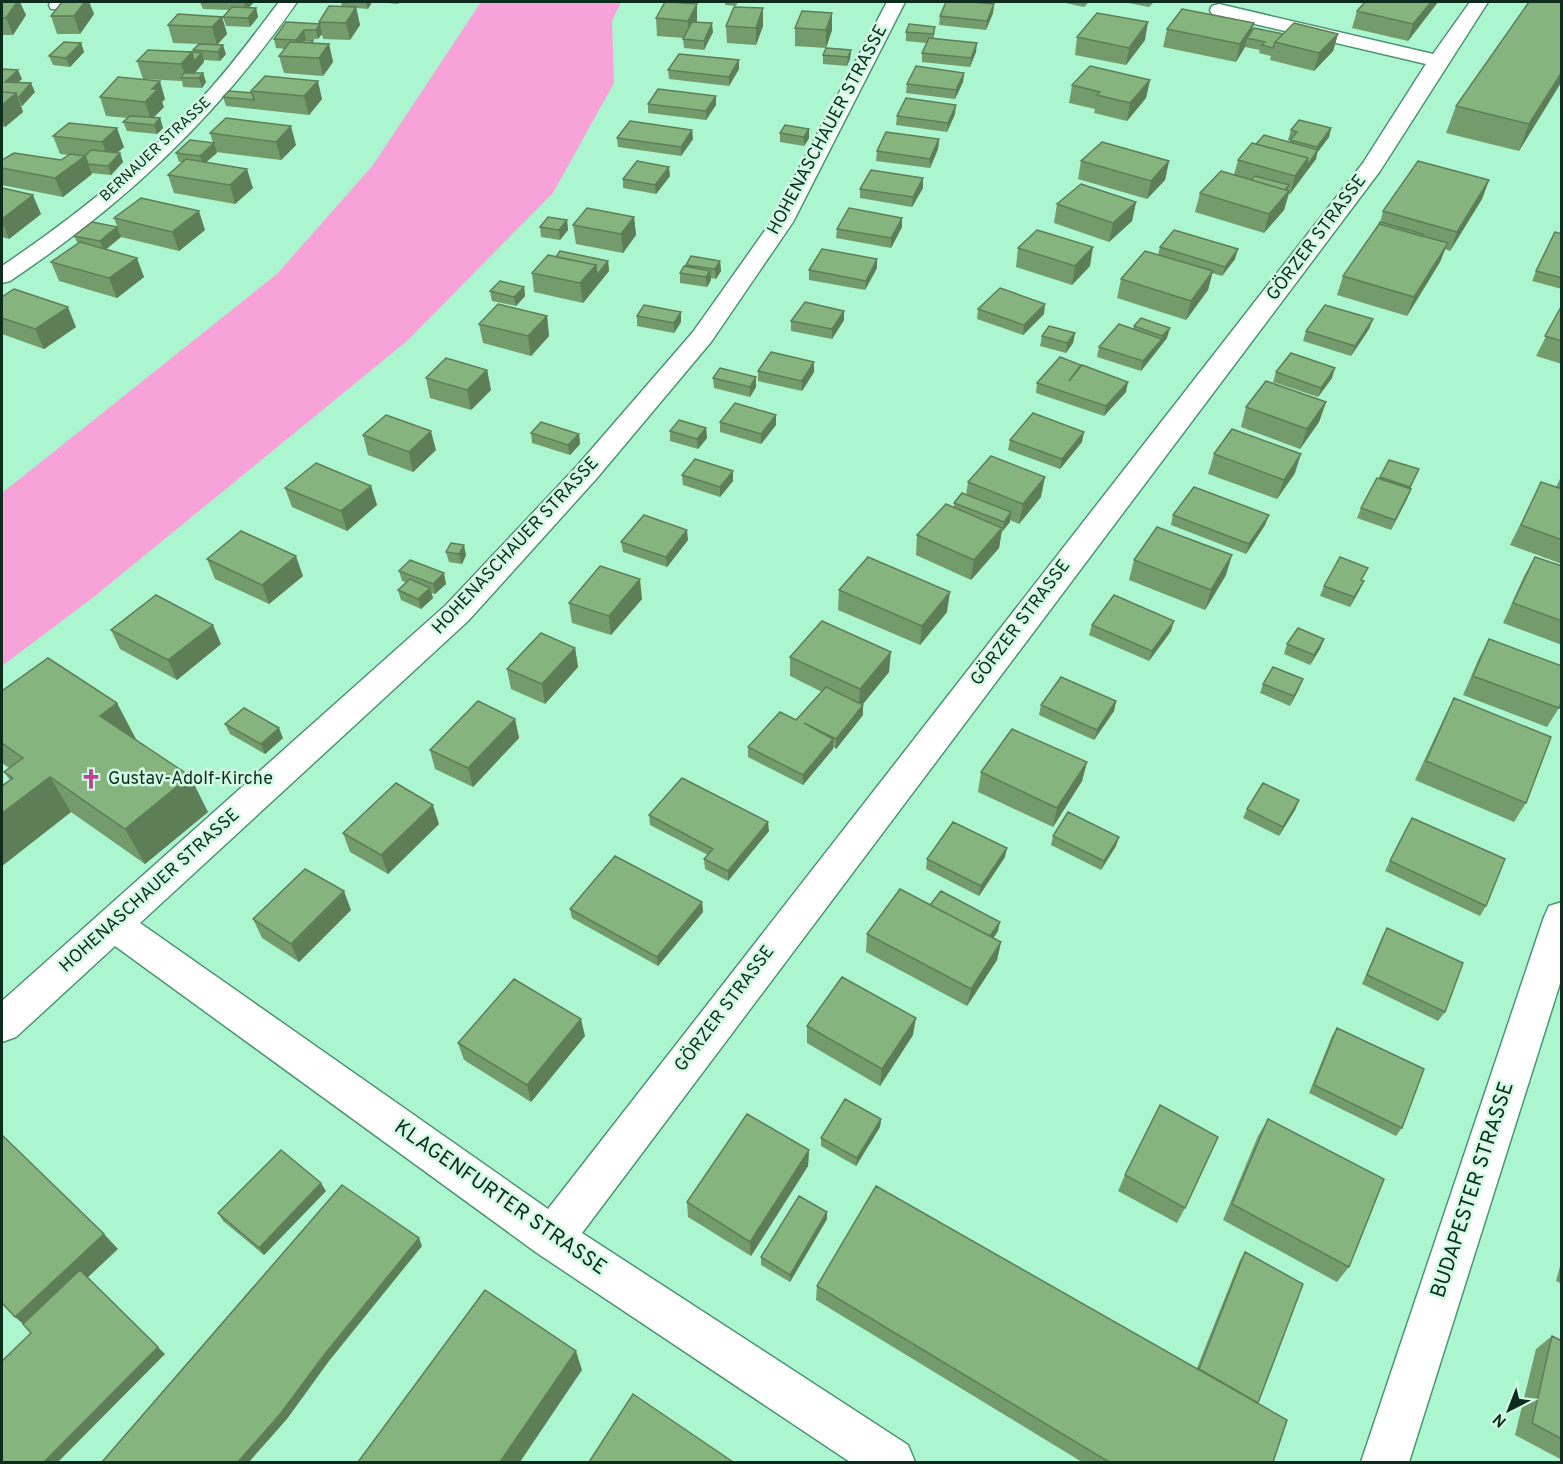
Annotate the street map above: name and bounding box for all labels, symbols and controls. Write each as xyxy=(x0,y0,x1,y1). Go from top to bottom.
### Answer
street label: HOHENASCHAUER STRASSE xyxy=(763,21,893,239)
street label: BERNAUER STRASSE xyxy=(96,94,216,206)
street label: GÖRZER STRASSE xyxy=(1260,169,1372,306)
street label: HOHENASCHAUER STRASSE xyxy=(427,452,605,640)
street label: GÖRZER STRASSE xyxy=(964,554,1076,691)
church icon: Gustav-Adolf-Kirche xyxy=(79,767,103,791)
place label: Gustav-Adolf-Kirche xyxy=(108,768,273,791)
street label: HOHENASCHAUER STRASSE xyxy=(55,804,245,978)
street label: GÖRZER STRASSE xyxy=(668,940,780,1077)
street label: BUDAPESTER STRASSE xyxy=(1425,1078,1521,1302)
street label: KLAGENFURTER STRASSE xyxy=(388,1114,612,1282)
north arrow xyxy=(1479,1380,1539,1440)
text: N xyxy=(1489,1408,1511,1431)

